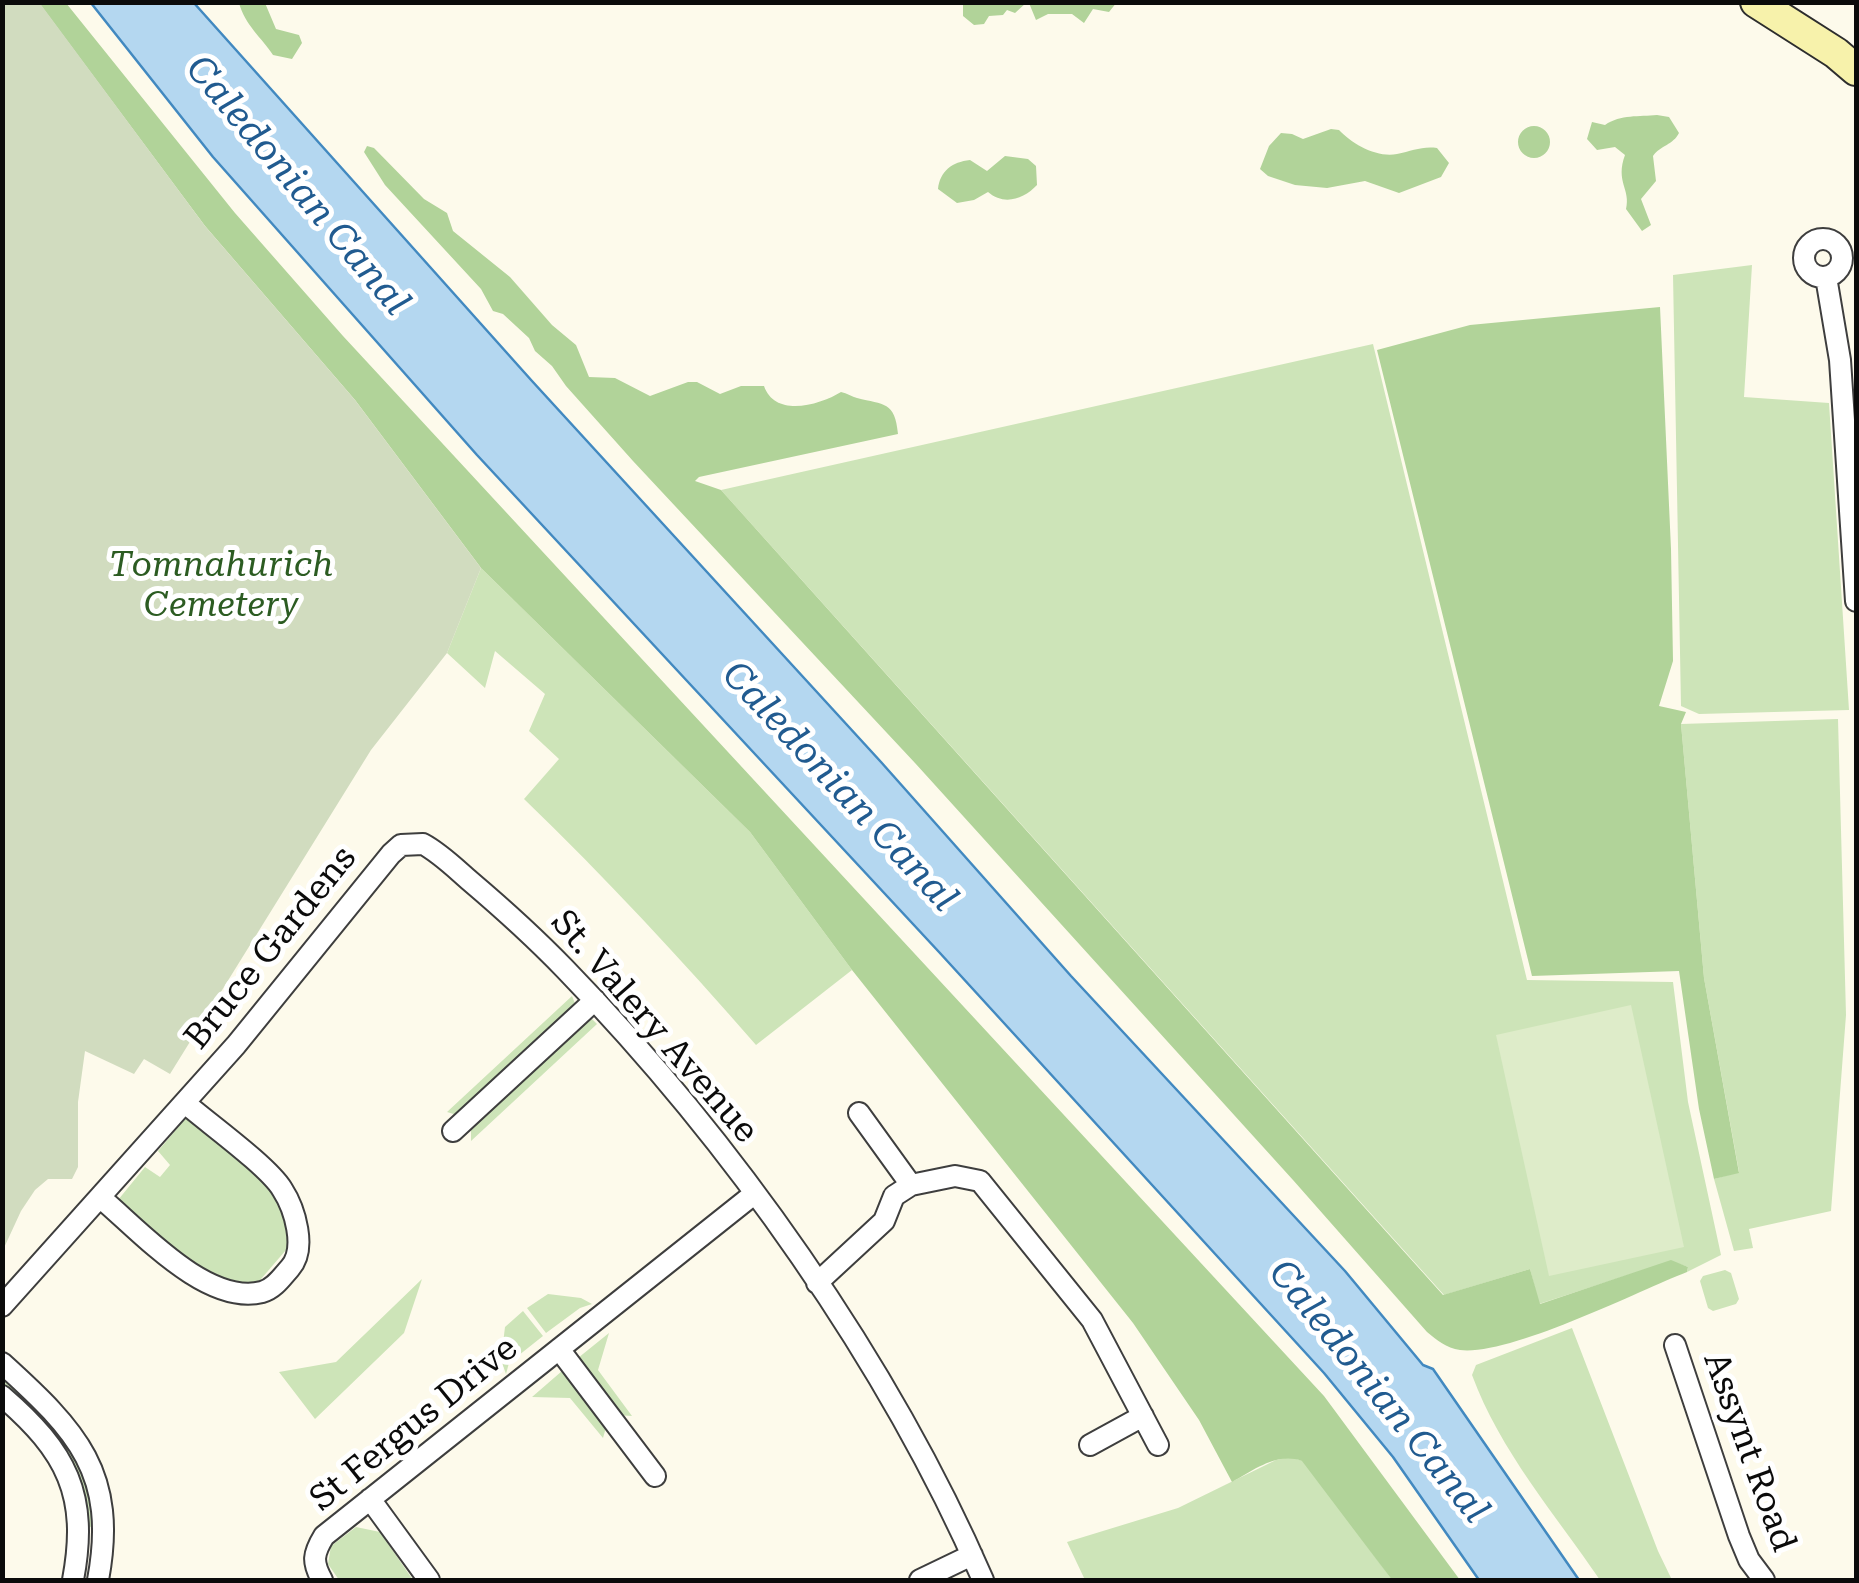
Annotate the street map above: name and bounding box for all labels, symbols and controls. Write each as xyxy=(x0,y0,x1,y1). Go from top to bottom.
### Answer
water label: Caledonian Canal xyxy=(175,47,419,325)
park label: Tomnahurich Cemetery xyxy=(109,545,333,627)
water label: Caledonian Canal xyxy=(712,653,966,921)
street label: Bruce Gardens xyxy=(176,838,366,1058)
street label: St. Valery Avenue xyxy=(542,902,766,1152)
water label: Caledonian Canal xyxy=(1258,1252,1498,1532)
street label: St Fergus Drive xyxy=(302,1328,526,1520)
street label: Assynt Road xyxy=(1694,1347,1804,1557)

